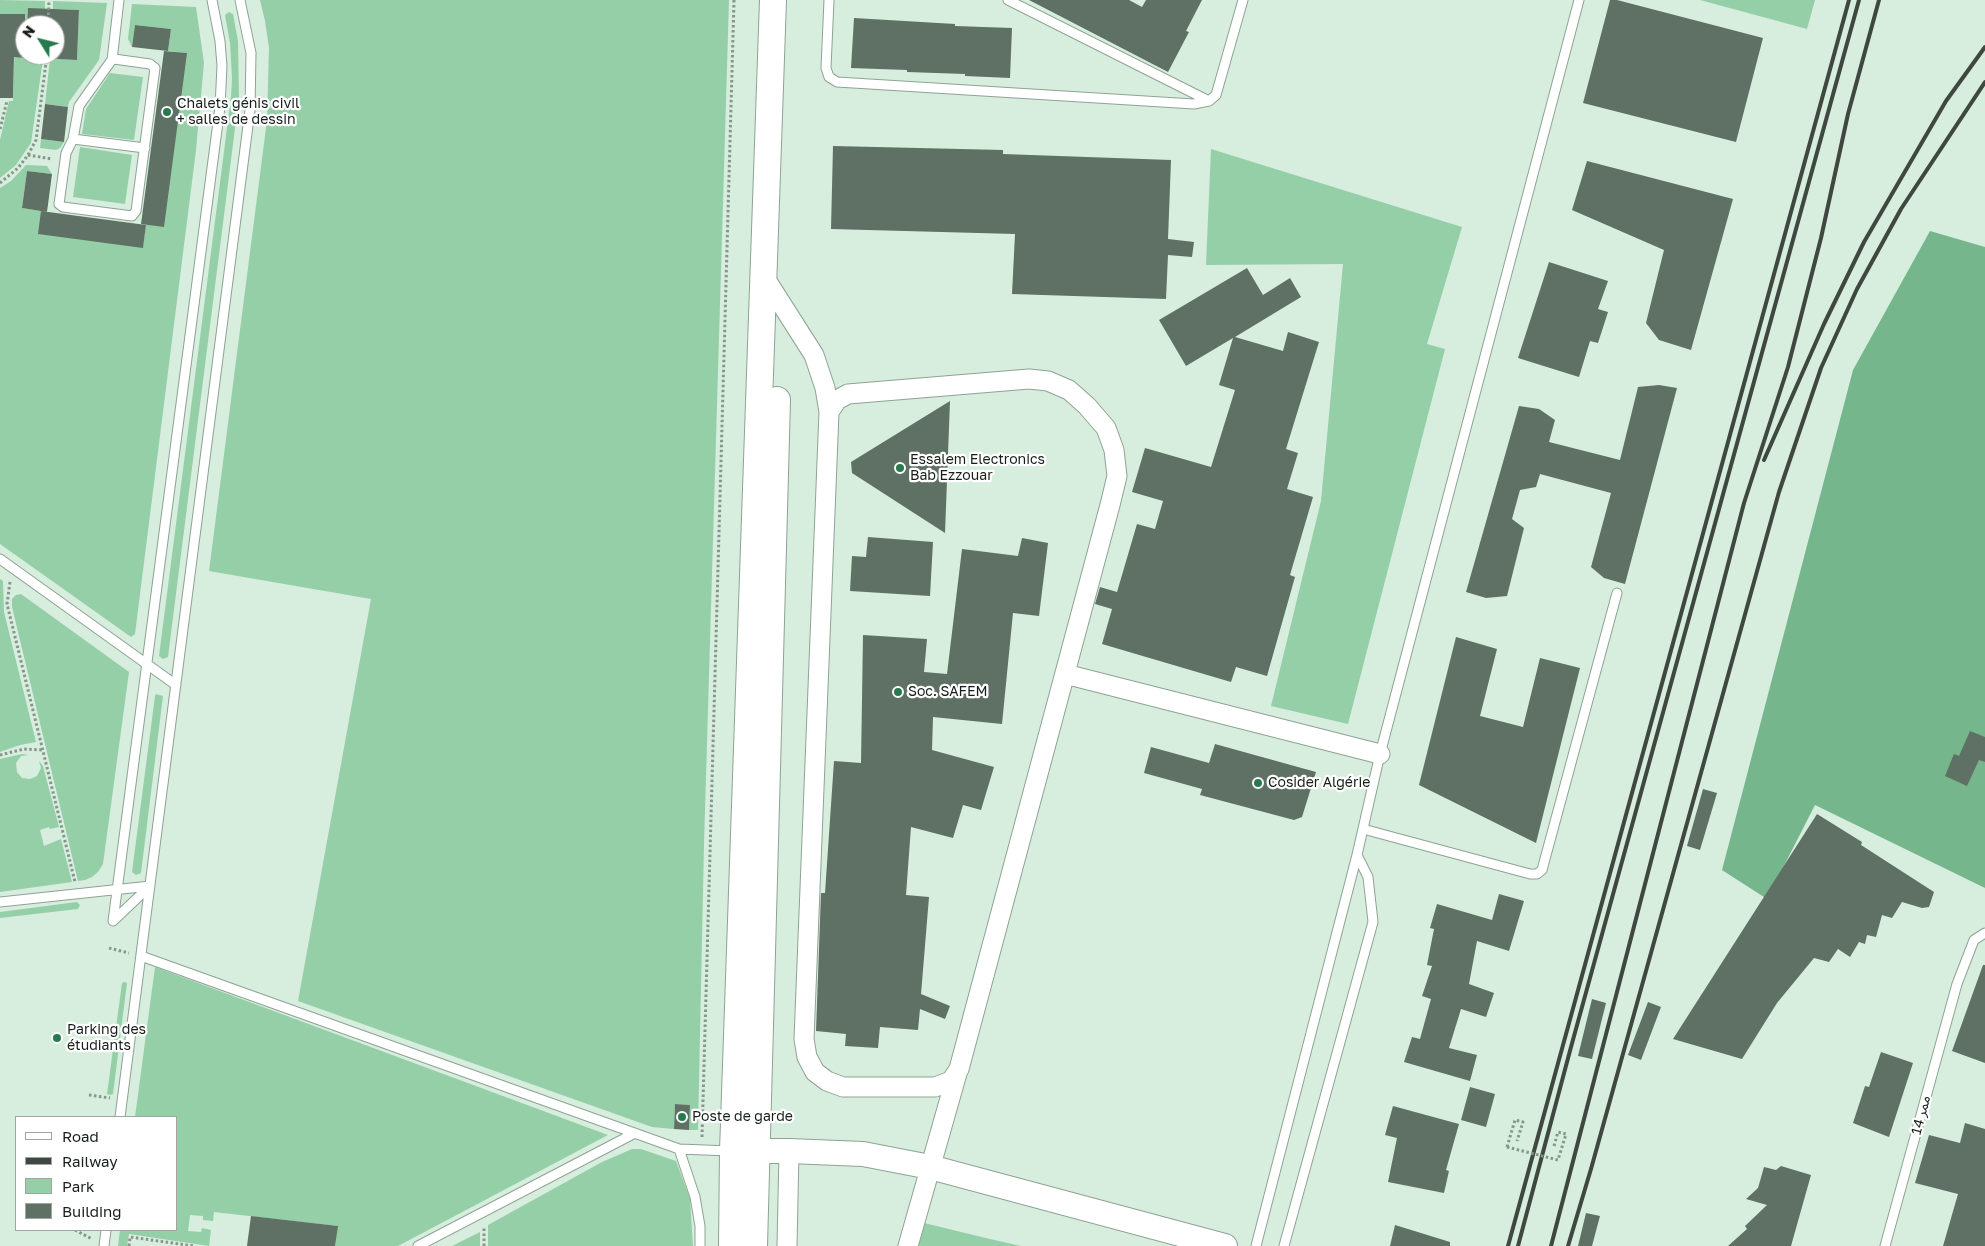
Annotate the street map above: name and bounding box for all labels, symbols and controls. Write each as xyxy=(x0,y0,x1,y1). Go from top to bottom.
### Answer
north arrow xyxy=(15,15,65,65)
text: N xyxy=(18,22,38,41)
place label: Chalets génis civil + salles de dessin xyxy=(177,96,299,128)
marker: Chalets génis civil + salles de dessin xyxy=(161,106,173,118)
place label: Essalem Electronics Bab Ezzouar xyxy=(910,452,1045,484)
marker: Essalem Electronics Bab Ezzouar xyxy=(894,462,906,474)
place label: Soc. SAFEM xyxy=(908,684,988,700)
marker: Soc. SAFEM xyxy=(892,686,904,698)
place label: Cosider Algérie xyxy=(1268,775,1370,791)
marker: Cosider Algérie xyxy=(1252,777,1264,789)
place label: Parking des étudiants xyxy=(67,1022,146,1054)
marker: Parking des étudiants xyxy=(51,1032,63,1044)
street label: ممر 14 xyxy=(1908,1094,1934,1136)
place label: Poste de garde xyxy=(692,1109,793,1125)
marker: Poste de garde xyxy=(676,1111,688,1123)
legend xyxy=(15,1116,178,1231)
text: Road xyxy=(62,1127,99,1145)
text: Railway xyxy=(62,1152,118,1170)
text: Park xyxy=(62,1177,94,1195)
text: Building xyxy=(62,1202,122,1220)

